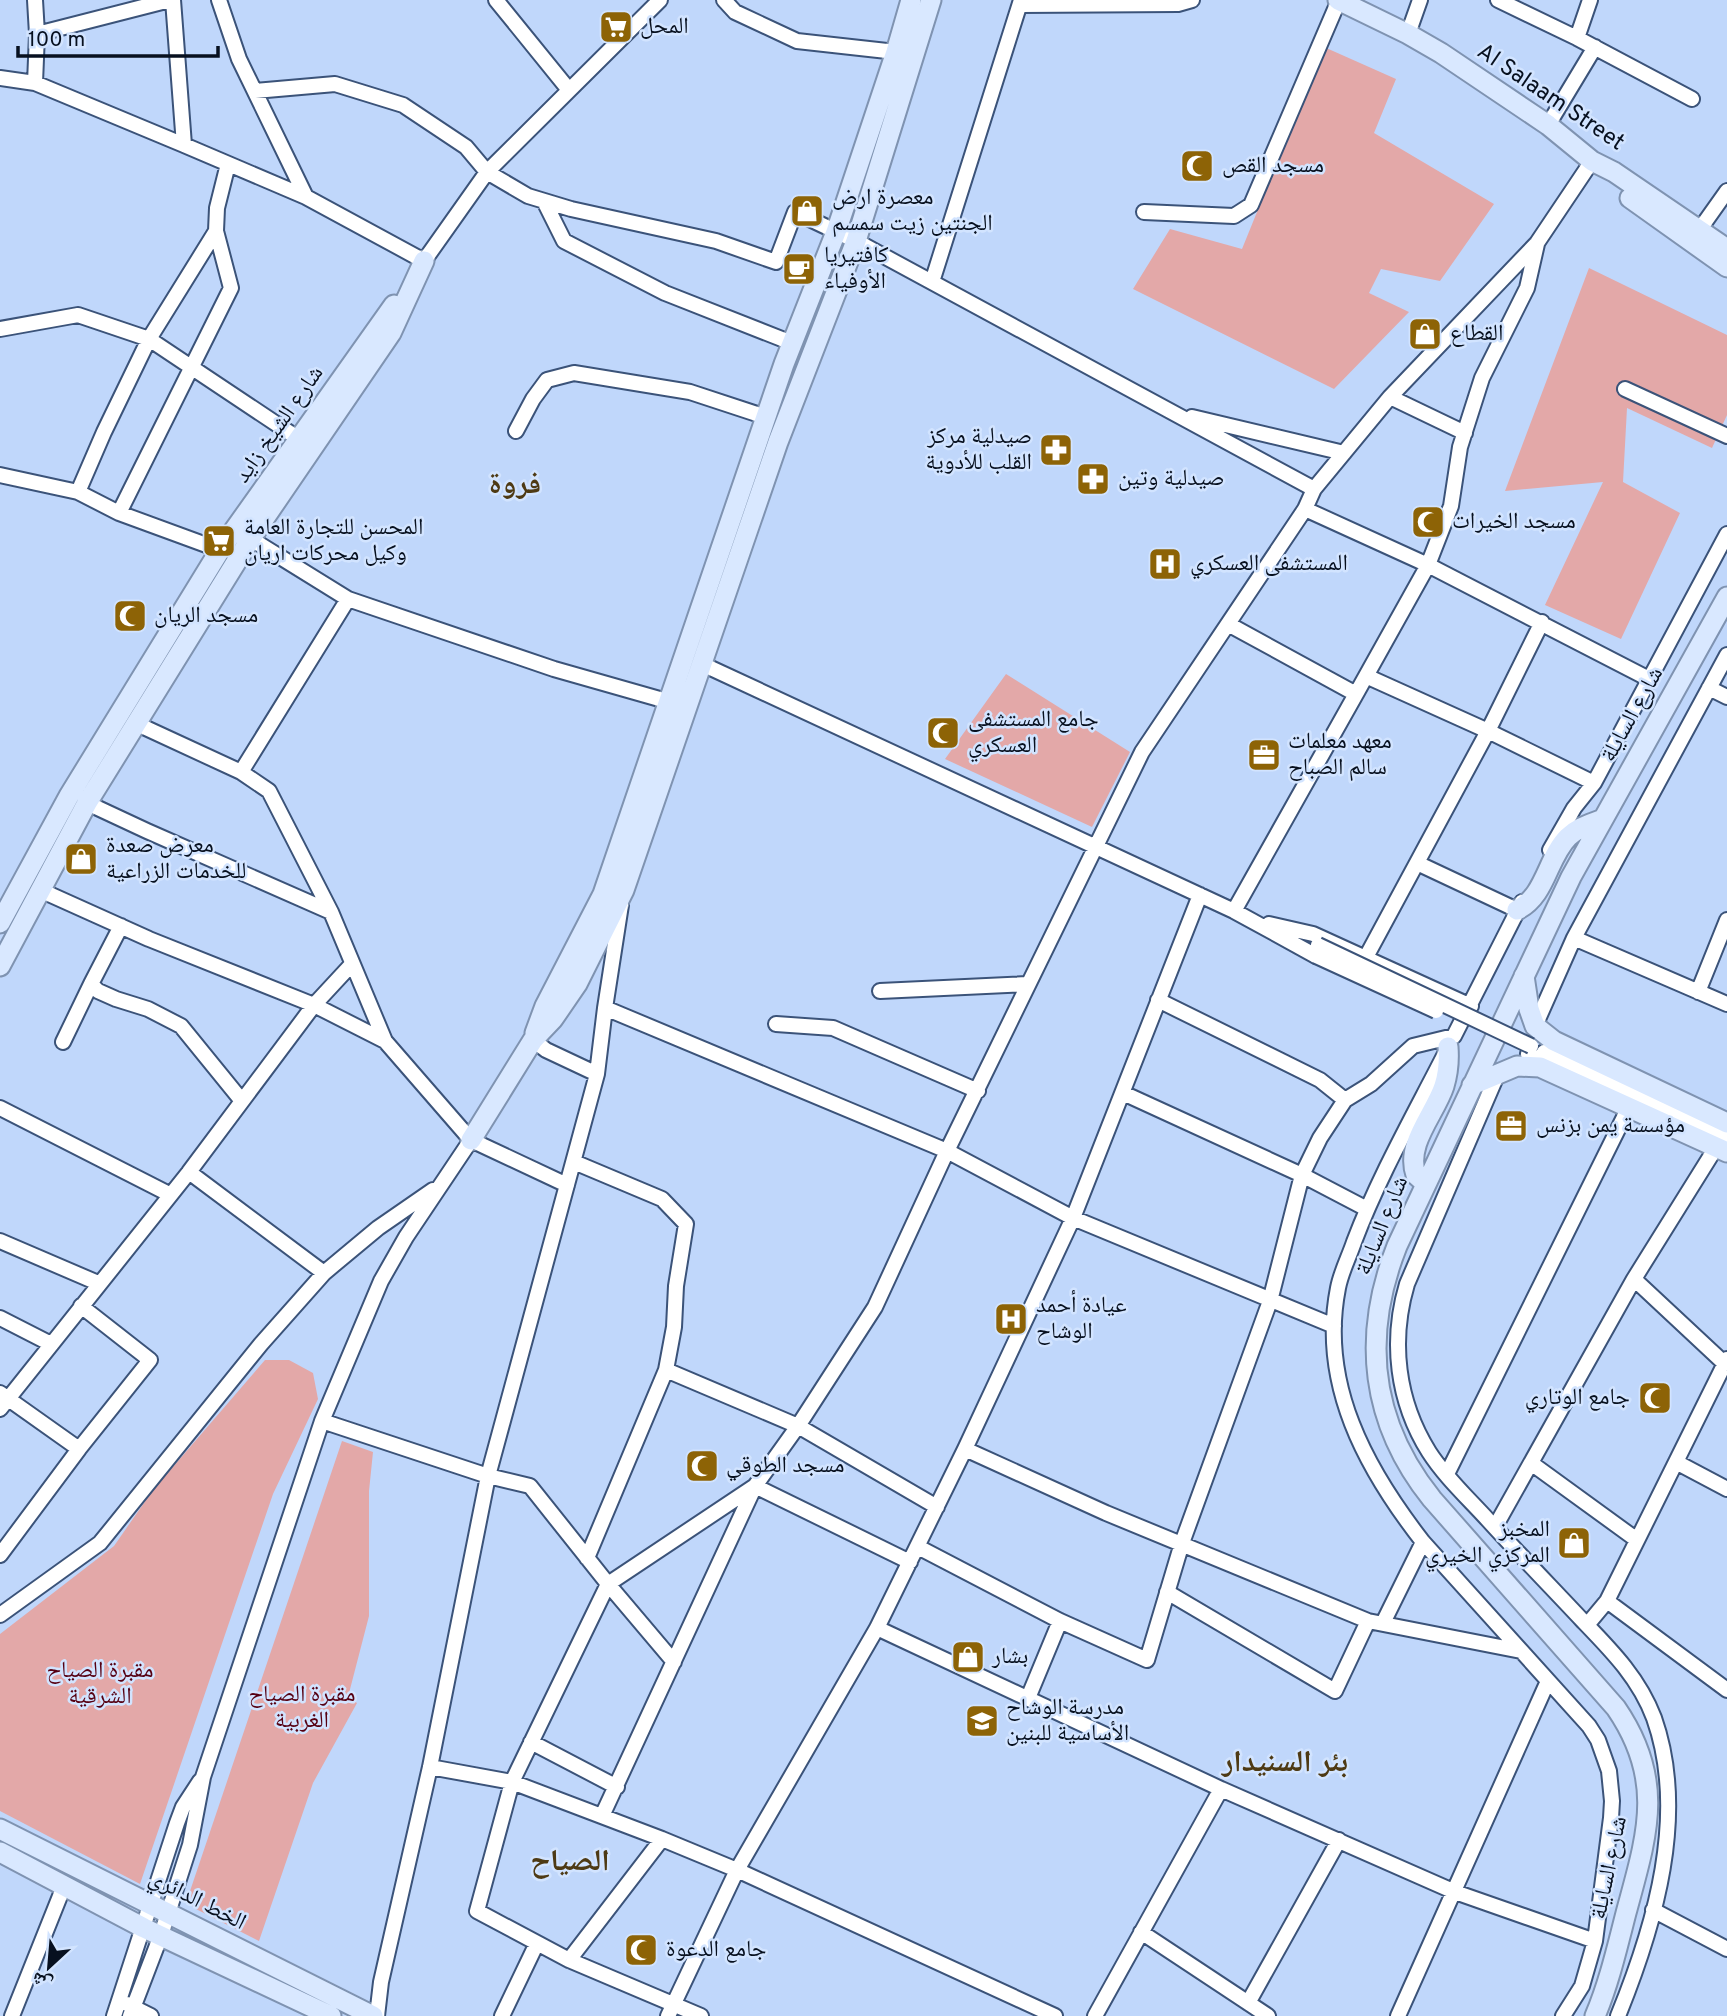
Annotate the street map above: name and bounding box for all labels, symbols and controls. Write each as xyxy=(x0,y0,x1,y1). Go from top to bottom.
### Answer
supermarket icon: المحل xyxy=(597,8,635,46)
place label: المحل xyxy=(640,13,689,42)
scale bar xyxy=(18,14,217,58)
text: 100 m xyxy=(28,27,85,54)
street label: Al Salaam Street xyxy=(1471,38,1629,158)
mosque icon: مسجد القص xyxy=(1178,147,1216,185)
place label: مسجد القص xyxy=(1222,152,1324,181)
place label: معصرة ارض الجنتين زيت سمسم xyxy=(832,184,993,239)
shop icon: معصرة ارض الجنتين زيت سمسم xyxy=(788,192,826,230)
place label: كافتيريا الأوفياء xyxy=(824,242,889,297)
cafe icon: كافتيريا الأوفياء xyxy=(780,250,818,288)
shop icon: القطاع xyxy=(1406,315,1444,353)
place label: القطاع xyxy=(1450,320,1503,349)
street label: شارع الشيخ زايد xyxy=(229,361,331,489)
place label: صيدلية مركز القلب للأدوية xyxy=(925,423,1032,478)
pharmacy icon: صيدلية مركز القلب للأدوية xyxy=(1037,431,1075,469)
pharmacy icon: صيدلية وتين xyxy=(1074,460,1112,498)
place label: صيدلية وتين xyxy=(1118,465,1225,494)
district label: فروة xyxy=(489,467,541,504)
mosque icon: مسجد الخيرات xyxy=(1409,503,1447,541)
place label: مسجد الخيرات xyxy=(1452,508,1576,537)
place label: المحسن للتجارة العامة وكيل محركات اريان xyxy=(244,514,423,569)
supermarket icon: المحسن للتجارة العامة وكيل محركات اريان xyxy=(200,522,238,560)
hospital icon: المستشفى العسكري xyxy=(1146,545,1184,583)
place label: المستشفى العسكري xyxy=(1190,550,1348,580)
mosque icon: مسجد الريان xyxy=(111,597,149,635)
place label: مسجد الريان xyxy=(154,602,258,631)
street label: شارع السايلة xyxy=(1595,662,1671,768)
place label: جامع المستشفى العسكري xyxy=(968,706,1099,762)
mosque icon: جامع المستشفى العسكري xyxy=(924,714,962,752)
place label: معهد معلمات سالم الصباح xyxy=(1288,728,1392,783)
office icon: معهد معلمات سالم الصباح xyxy=(1245,736,1283,774)
place label: معرض صعدة للخدمات الزراعية xyxy=(106,832,246,887)
shop icon: معرض صعدة للخدمات الزراعية xyxy=(62,840,100,878)
office icon: مؤسسة يمن بزنس xyxy=(1492,1107,1530,1145)
place label: مؤسسة يمن بزنس xyxy=(1536,1112,1685,1141)
street label: شارع السايلة xyxy=(1350,1172,1416,1280)
place label: عيادة أحمد الوشاح xyxy=(1036,1290,1127,1347)
hospital icon: عيادة أحمد الوشاح xyxy=(992,1300,1030,1338)
mosque icon: جامع الوتاري xyxy=(1636,1379,1674,1417)
place label: جامع الوتاري xyxy=(1525,1384,1630,1414)
mosque icon: مسجد الطوقي xyxy=(683,1447,721,1485)
place label: مسجد الطوقي xyxy=(726,1452,844,1482)
place label: المخبز المركزي الخيري xyxy=(1425,1516,1550,1572)
shop icon: المخبز المركزي الخيري xyxy=(1555,1524,1593,1562)
shop icon: بشار xyxy=(949,1638,987,1676)
place label: بشار xyxy=(991,1643,1028,1672)
park label: مقبرة الصياح الشرقية xyxy=(46,1657,154,1712)
park label: مقبرة الصياح الغربية xyxy=(248,1681,356,1736)
place label: مدرسة الوشاح الأساسية للبنين xyxy=(1006,1694,1129,1749)
school or university icon: مدرسة الوشاح الأساسية للبنين xyxy=(963,1702,1001,1740)
district label: بئر السنيدار xyxy=(1220,1745,1348,1782)
street label: شارع السايلة xyxy=(1585,1814,1635,1922)
district label: الصياح xyxy=(530,1844,610,1881)
street label: الخط الدائري xyxy=(143,1864,251,1940)
mosque icon: جامع الدعوة xyxy=(622,1931,660,1969)
north arrow xyxy=(14,1932,84,2002)
place label: جامع الدعوة xyxy=(666,1936,766,1965)
text: ش xyxy=(28,1965,57,1996)

